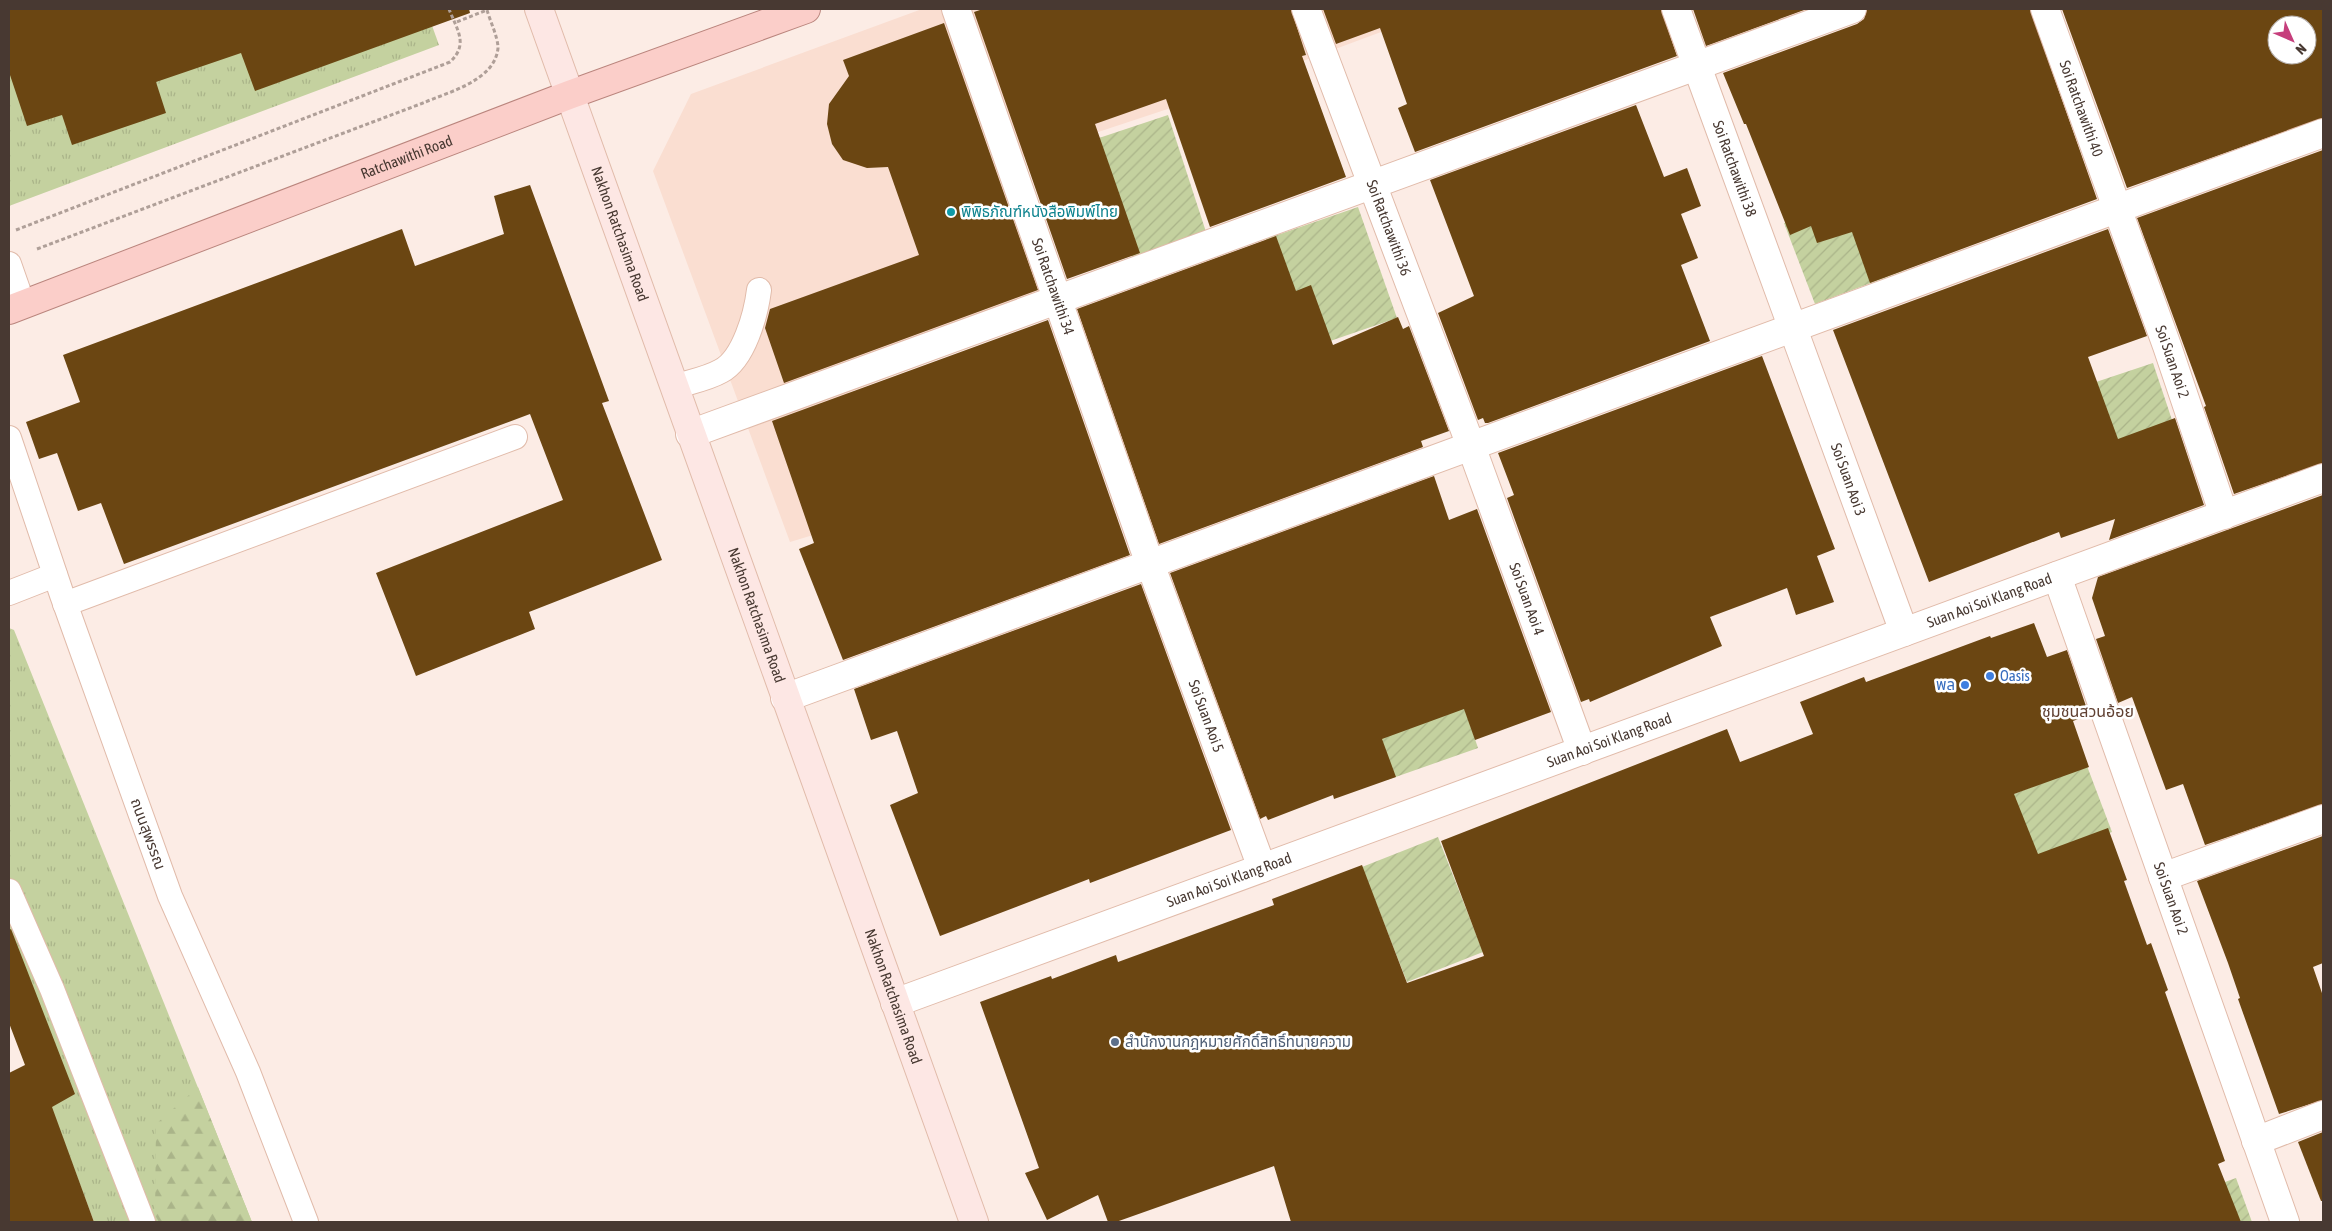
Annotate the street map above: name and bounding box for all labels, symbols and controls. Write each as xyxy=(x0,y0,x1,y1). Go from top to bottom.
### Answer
north arrow xyxy=(2267,15,2317,65)
text: N xyxy=(2293,41,2310,58)
street label: Soi Ratchawithi 40 xyxy=(2056,58,2107,159)
street label: Soi Ratchawithi 38 xyxy=(1710,118,1760,219)
street label: Ratchawithi Road xyxy=(358,132,455,182)
street label: Nakhon Ratchasima Road xyxy=(588,164,652,303)
street label: Soi Ratchawithi 36 xyxy=(1363,177,1415,278)
place label: พิพิธภัณฑ์หนังสือพิมพ์ไทย xyxy=(961,203,1118,220)
marker: พิพิธภัณฑ์หนังสือพิมพ์ไทย xyxy=(945,206,957,218)
street label: Soi Ratchawithi 34 xyxy=(1029,236,1078,337)
street label: Soi Suan Aoi 2 xyxy=(2152,323,2193,400)
street label: Soi Suan Aoi 3 xyxy=(1828,441,1870,518)
street label: Nakhon Ratchasima Road xyxy=(725,545,789,685)
street label: Soi Suan Aoi 4 xyxy=(1506,560,1548,637)
street label: Suan Aoi Soi Klang Road xyxy=(1925,570,2054,631)
place label: Oasis xyxy=(2000,667,2030,684)
marker: Oasis xyxy=(1984,670,1996,682)
place label: พล xyxy=(1936,676,1955,693)
street label: Soi Suan Aoi 5 xyxy=(1186,677,1228,754)
marker: พล xyxy=(1959,679,1971,691)
district label: ชุมชนสวนอ้อย xyxy=(2042,702,2134,721)
street label: Suan Aoi Soi Klang Road xyxy=(1544,709,1674,771)
street label: ถนนสุพรรณ xyxy=(127,796,169,872)
street label: Suan Aoi Soi Klang Road xyxy=(1164,849,1294,910)
street label: Soi Suan Aoi 2 xyxy=(2151,860,2192,937)
street label: Nakhon Ratchasima Road xyxy=(862,927,926,1066)
place label: สำนักงานกฎหมายศักดิ์สิทธิ์ทนายความ xyxy=(1125,1033,1351,1050)
marker: สำนักงานกฎหมายศักดิ์สิทธิ์ทนายความ xyxy=(1109,1036,1121,1048)

